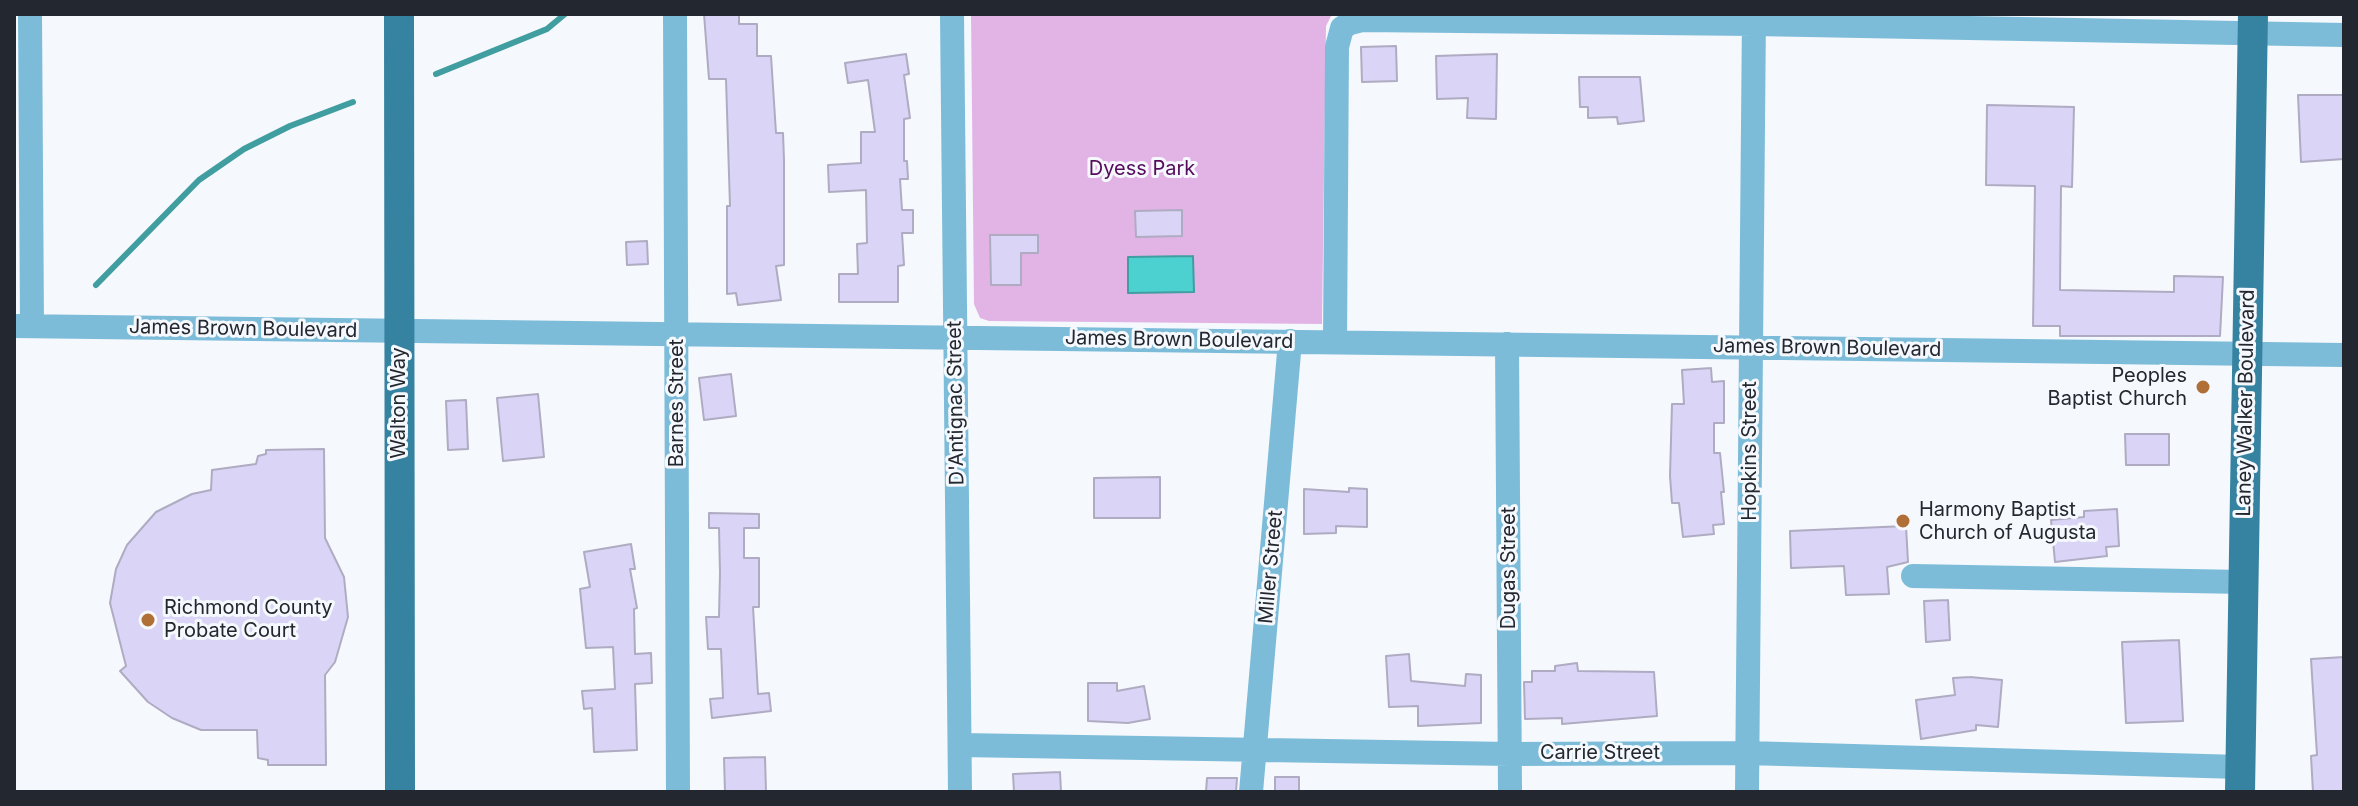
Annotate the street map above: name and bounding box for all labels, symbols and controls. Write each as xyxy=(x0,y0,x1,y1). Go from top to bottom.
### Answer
park label: Dyess Park xyxy=(1089,157,1195,181)
street label: Laney Walker Boulevard xyxy=(2232,289,2260,517)
street label: James Brown Boulevard xyxy=(129,315,357,343)
street label: D'Antignac Street xyxy=(943,320,969,486)
street label: James Brown Boulevard xyxy=(1065,326,1293,354)
street label: James Brown Boulevard xyxy=(1713,334,1941,362)
street label: Barnes Street xyxy=(665,339,689,467)
street label: Walton Way xyxy=(387,347,411,459)
place label: Peoples Baptist Church xyxy=(2048,364,2187,411)
marker: Peoples Baptist Church xyxy=(2194,378,2212,396)
street label: Hopkins Street xyxy=(1738,381,1762,521)
place label: Harmony Baptist Church of Augusta xyxy=(1919,498,2096,545)
street label: Dugas Street xyxy=(1497,507,1521,629)
street label: Miller Street xyxy=(1254,509,1288,625)
marker: Harmony Baptist Church of Augusta xyxy=(1894,512,1912,530)
place label: Richmond County Probate Court xyxy=(164,596,333,643)
marker: Richmond County Probate Court xyxy=(139,611,157,629)
street label: Carrie Street xyxy=(1540,741,1660,765)

